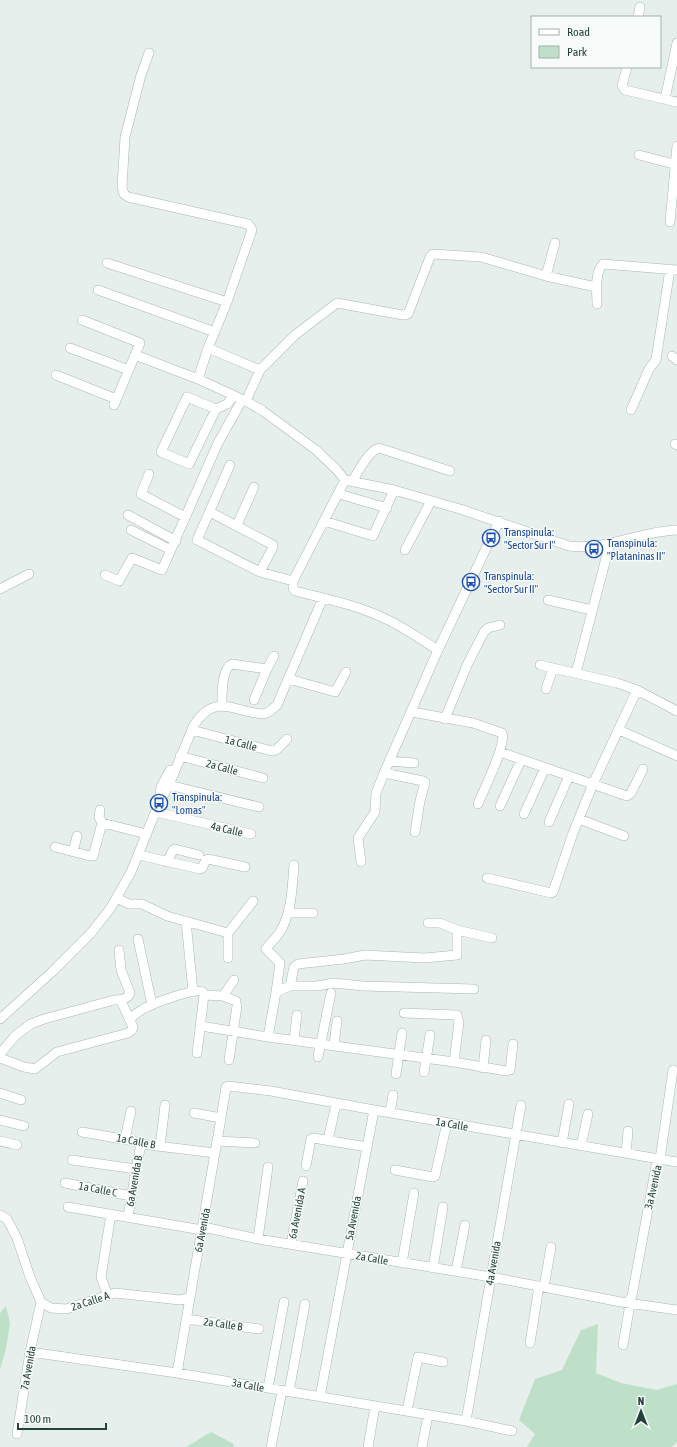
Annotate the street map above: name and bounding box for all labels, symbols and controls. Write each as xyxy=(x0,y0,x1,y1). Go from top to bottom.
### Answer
legend xyxy=(531,16,661,68)
text: Road xyxy=(567,25,590,39)
text: Park xyxy=(567,45,588,59)
place label: Transpinula: "Sector Sur I" xyxy=(504,526,556,551)
bus stop icon: Transpinula: "Sector Sur I" xyxy=(481,528,501,548)
place label: Transpinula: "Plataninas II" xyxy=(607,537,666,562)
bus stop icon: Transpinula: "Plataninas II" xyxy=(584,539,604,559)
place label: Transpinula: "Sector Sur II" xyxy=(484,570,538,595)
bus stop icon: Transpinula: "Sector Sur II" xyxy=(461,572,481,592)
street label: 1a Calle xyxy=(224,733,258,753)
street label: 2a Calle xyxy=(205,757,239,777)
place label: Transpinula: "Lomas" xyxy=(172,791,222,816)
bus stop icon: Transpinula: "Lomas" xyxy=(149,793,169,813)
street label: 4a Calle xyxy=(210,819,244,839)
street label: 1a Calle xyxy=(435,1115,469,1133)
street label: 1a Calle B xyxy=(116,1131,157,1151)
street label: 6a Avenida B xyxy=(124,1154,145,1207)
street label: 3a Avenida xyxy=(642,1164,664,1210)
street label: 1a Calle C xyxy=(78,1179,118,1199)
street label: 6a Avenida A xyxy=(286,1186,308,1240)
street label: 5a Avenida xyxy=(343,1195,363,1241)
street label: 6a Avenida xyxy=(192,1207,212,1253)
street label: 4a Avenida xyxy=(483,1240,503,1286)
street label: 2a Calle xyxy=(355,1249,389,1267)
street label: 2a Calle A xyxy=(69,1289,111,1313)
street label: 2a Calle B xyxy=(203,1315,244,1333)
street label: 7a Avenida xyxy=(18,1345,38,1391)
street label: 3a Calle xyxy=(231,1376,265,1394)
north arrow xyxy=(621,1391,661,1431)
text: N xyxy=(638,1395,644,1407)
scale bar xyxy=(18,1405,106,1431)
text: 100 m xyxy=(24,1412,51,1426)

